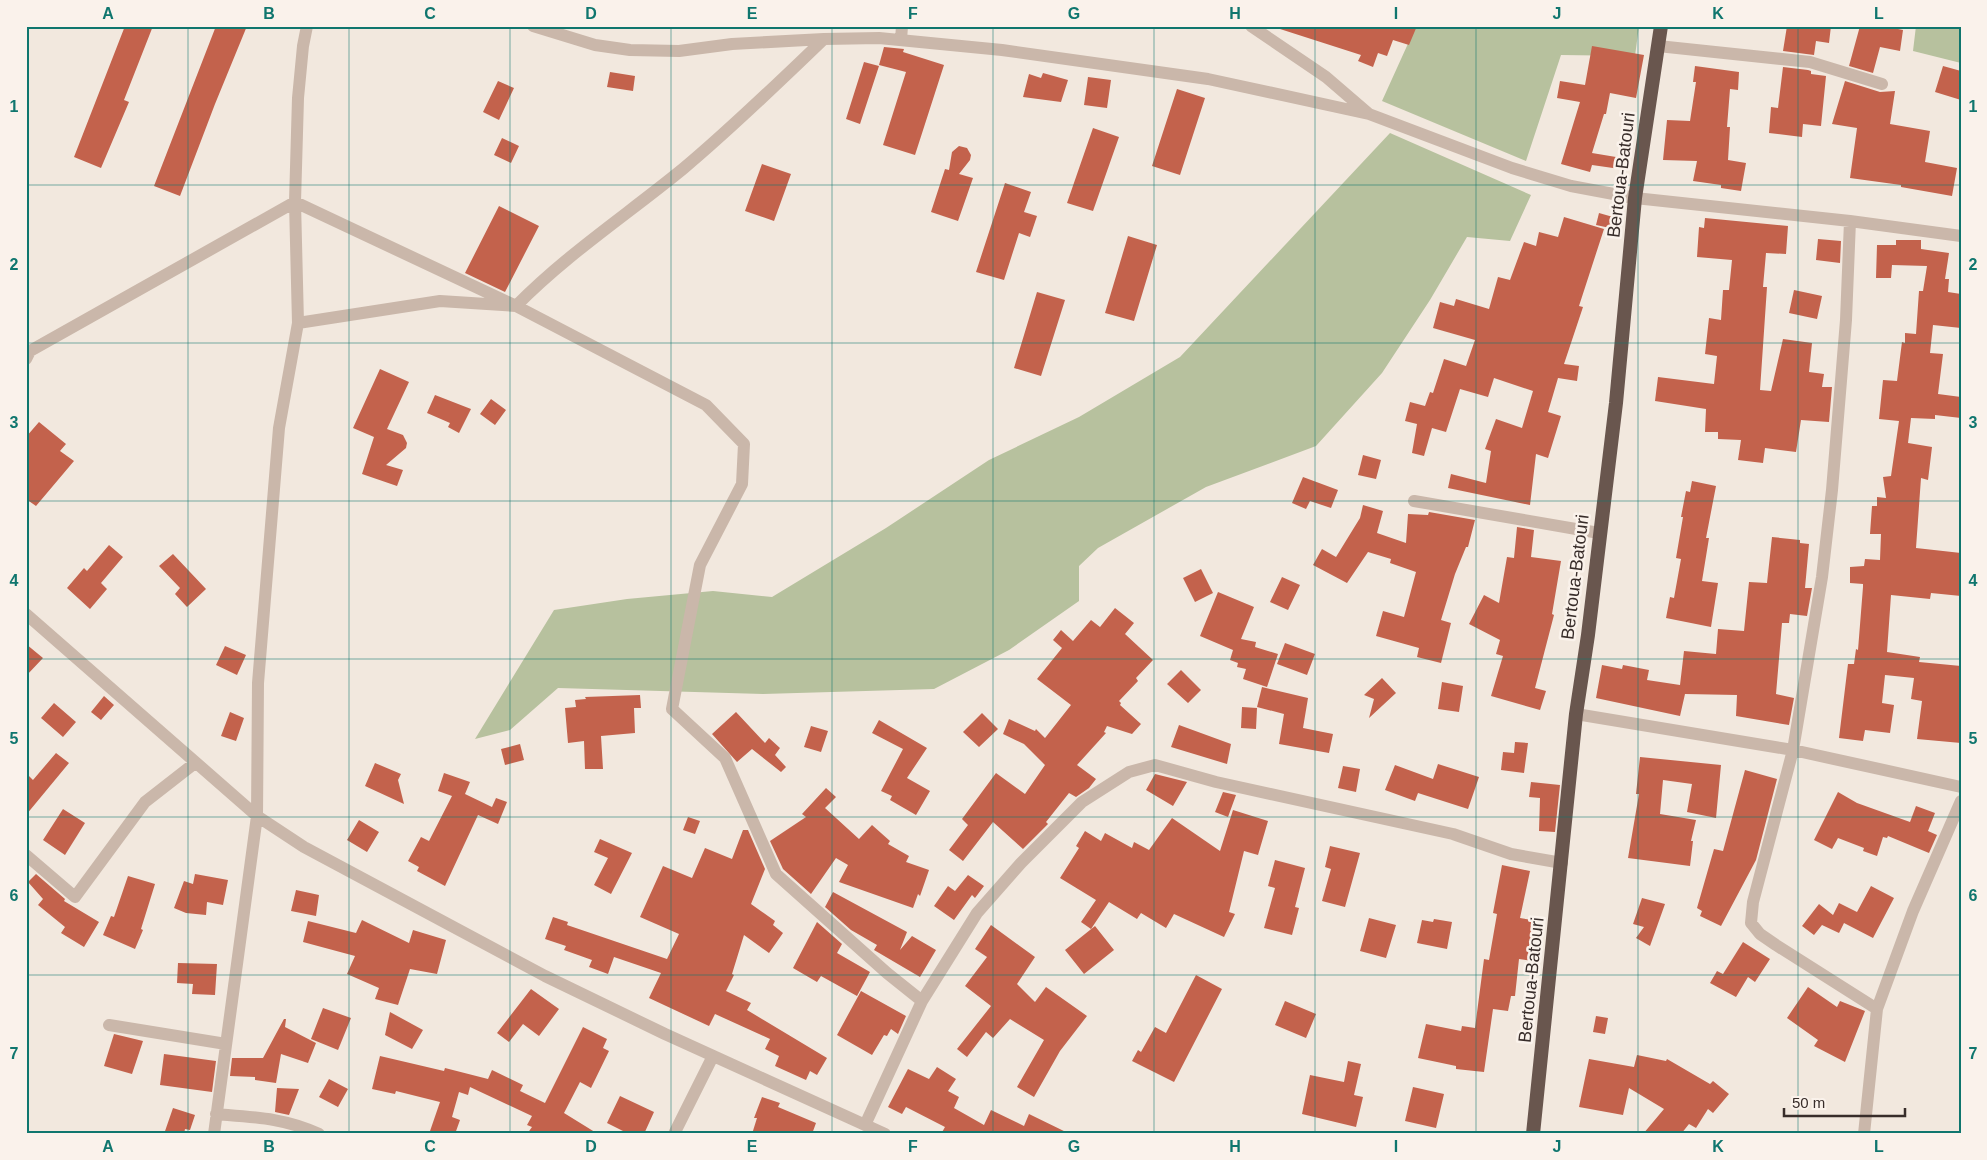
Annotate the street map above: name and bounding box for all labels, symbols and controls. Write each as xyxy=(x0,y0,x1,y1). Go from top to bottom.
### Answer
text: A xyxy=(102,5,114,22)
text: B xyxy=(263,5,275,22)
text: C xyxy=(424,5,436,22)
text: D xyxy=(585,5,597,22)
text: E xyxy=(747,5,758,22)
text: F xyxy=(908,5,918,22)
text: G xyxy=(1068,5,1080,22)
text: H xyxy=(1229,5,1241,22)
text: I xyxy=(1394,5,1398,22)
text: J xyxy=(1553,5,1561,22)
text: K xyxy=(1712,5,1724,22)
text: L xyxy=(1874,5,1884,22)
text: 1 xyxy=(10,98,19,115)
text: 1 xyxy=(1969,98,1978,115)
street label: Bertoua-Batouri xyxy=(1603,111,1639,239)
text: 2 xyxy=(10,256,19,273)
text: 2 xyxy=(1969,256,1978,273)
text: 3 xyxy=(10,414,19,431)
text: 3 xyxy=(1969,414,1978,431)
street label: Bertoua-Batouri xyxy=(1557,513,1593,641)
text: 4 xyxy=(10,572,19,589)
text: 4 xyxy=(1969,572,1978,589)
text: 5 xyxy=(10,730,19,747)
text: 5 xyxy=(1969,730,1978,747)
text: 6 xyxy=(10,887,19,904)
text: 6 xyxy=(1969,887,1978,904)
street label: Bertoua-Batouri xyxy=(1514,916,1548,1044)
text: 7 xyxy=(10,1045,19,1062)
text: 7 xyxy=(1969,1045,1978,1062)
scale bar xyxy=(1784,1085,1906,1117)
text: 50 m xyxy=(1792,1094,1825,1111)
text: A xyxy=(102,1138,114,1155)
text: B xyxy=(263,1138,275,1155)
text: C xyxy=(424,1138,436,1155)
text: D xyxy=(585,1138,597,1155)
text: E xyxy=(747,1138,758,1155)
text: F xyxy=(908,1138,918,1155)
text: G xyxy=(1068,1138,1080,1155)
text: H xyxy=(1229,1138,1241,1155)
text: I xyxy=(1394,1138,1398,1155)
text: J xyxy=(1553,1138,1561,1155)
text: K xyxy=(1712,1138,1724,1155)
text: L xyxy=(1874,1138,1884,1155)

